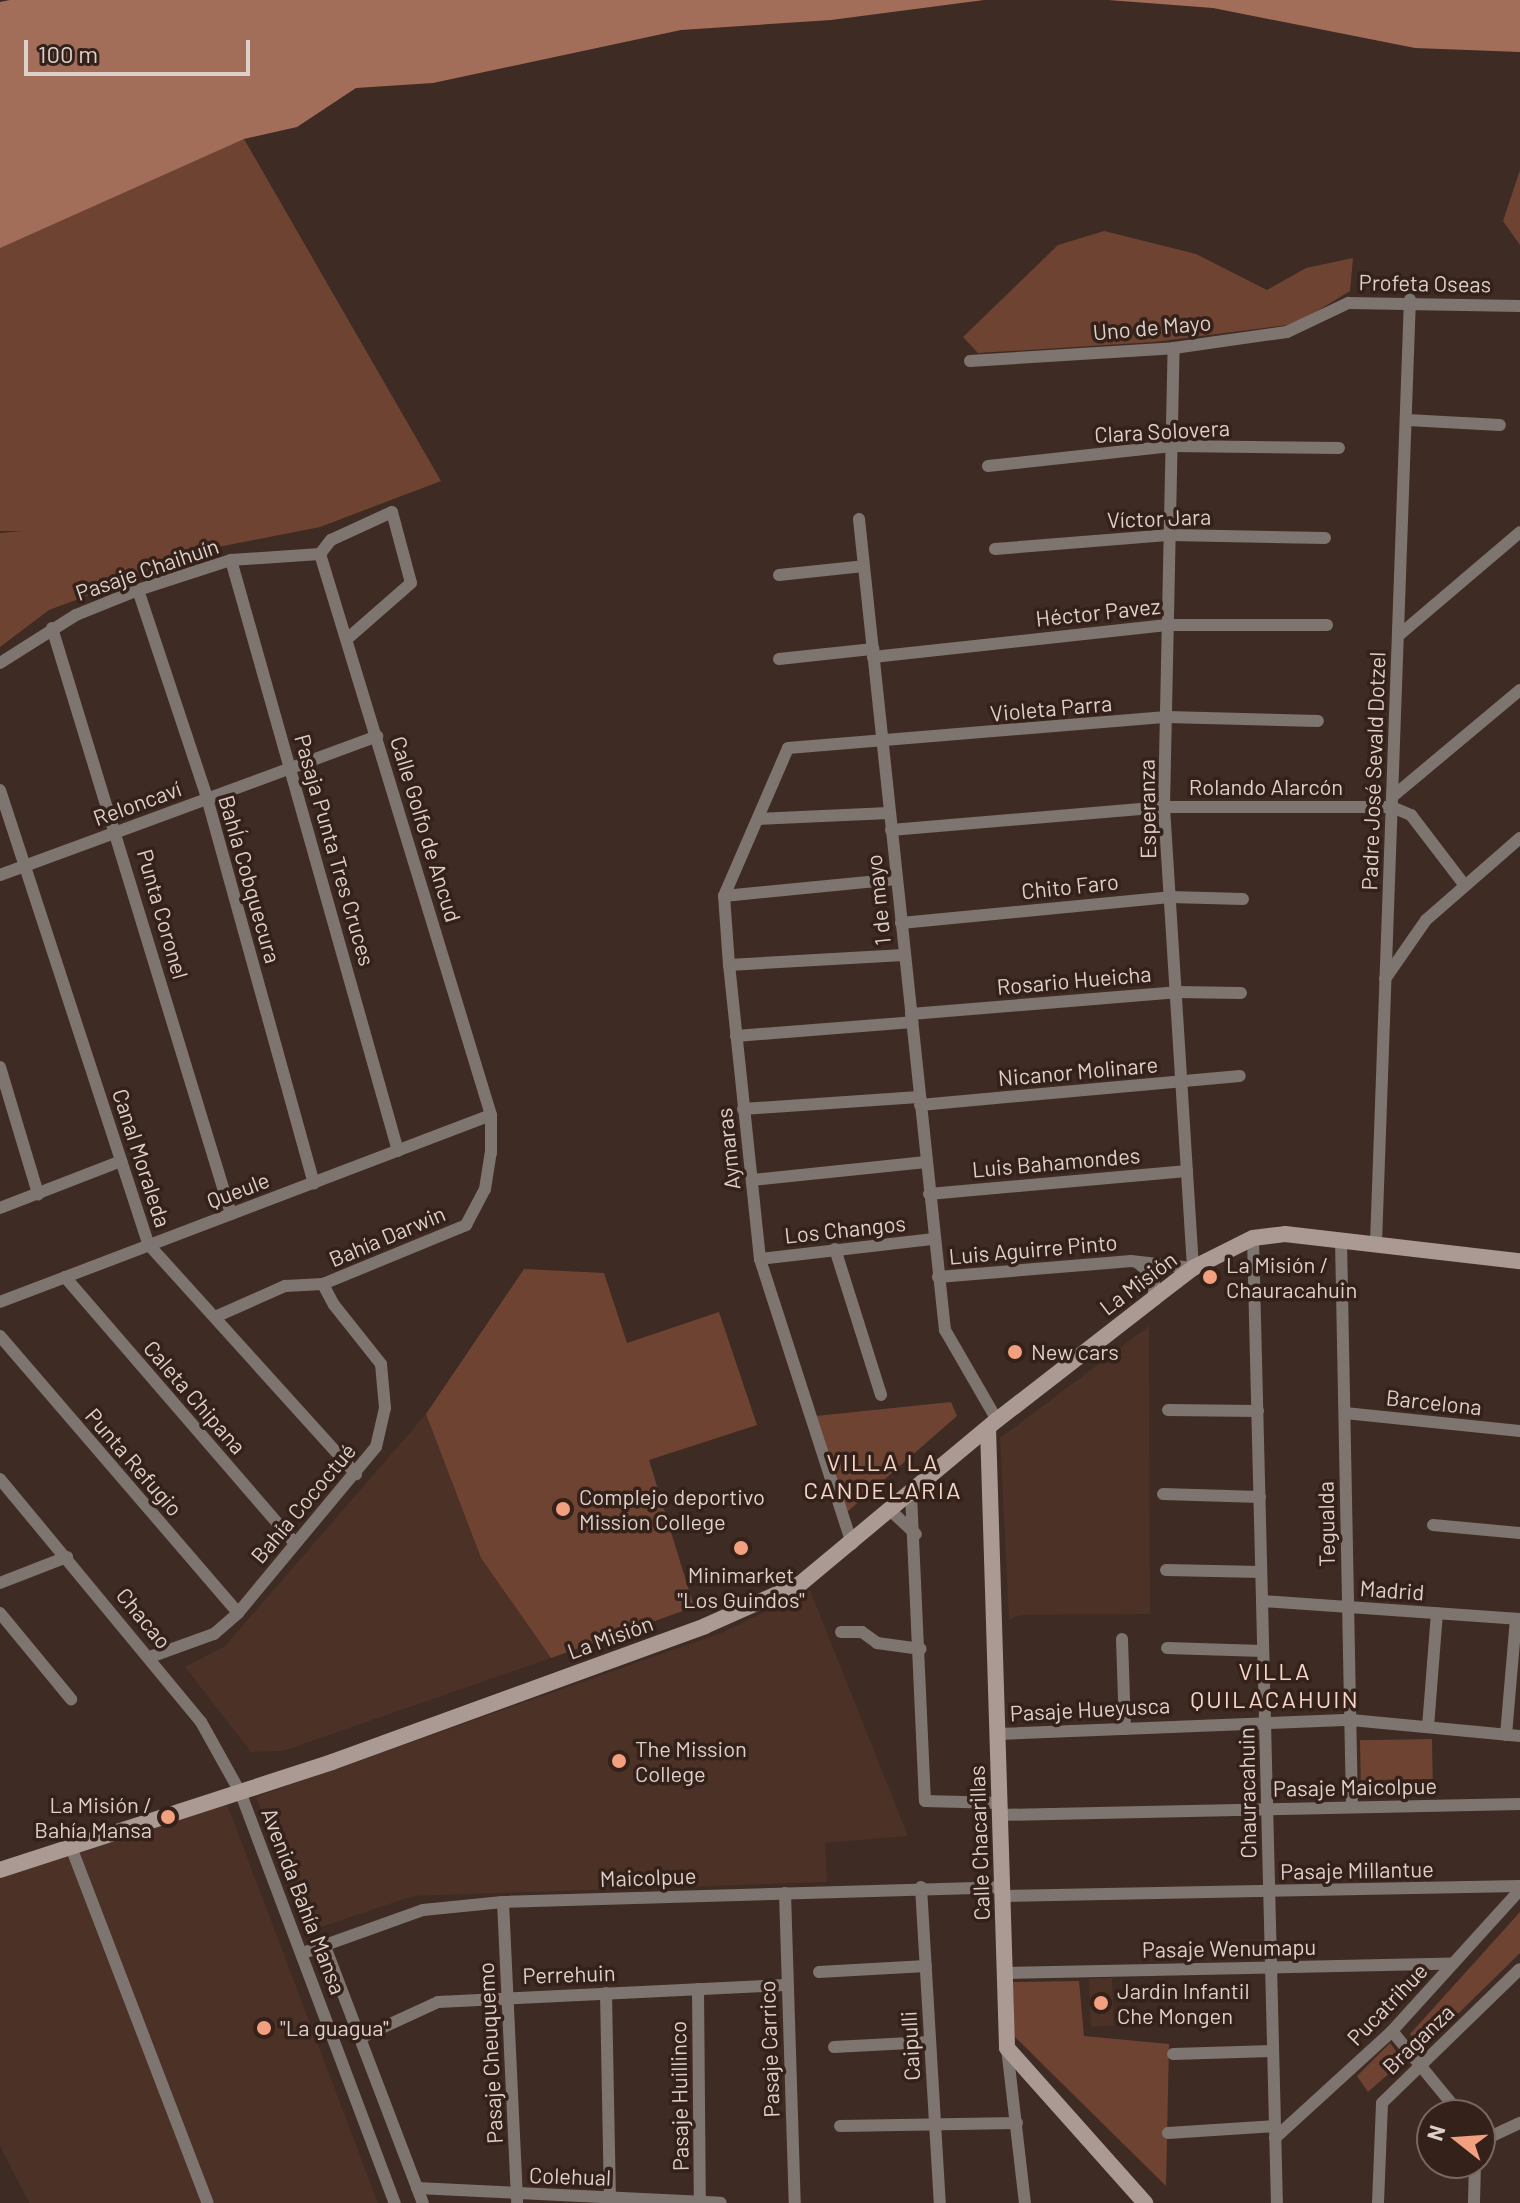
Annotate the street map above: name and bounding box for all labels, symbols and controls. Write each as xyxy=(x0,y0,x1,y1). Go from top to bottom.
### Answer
scale bar xyxy=(28,24,254,74)
text: 100 m xyxy=(38,39,98,68)
street label: Profeta Oseas xyxy=(1359,269,1491,297)
street label: Uno de Mayo xyxy=(1092,309,1212,345)
street label: Clara Solovera xyxy=(1094,414,1230,448)
street label: Víctor Jara xyxy=(1106,503,1212,533)
street label: Pasaje Chaihuín xyxy=(72,532,222,606)
street label: Héctor Pavez xyxy=(1034,592,1162,632)
street label: Padre José Sevald Dotzel xyxy=(1356,651,1390,891)
street label: Violeta Parra xyxy=(989,690,1113,726)
street label: Pasaja Punta Tres Cruces xyxy=(289,731,381,969)
street label: Calle Golfo de Ancud xyxy=(385,733,467,925)
street label: Esperanza xyxy=(1133,759,1161,859)
street label: Rolando Alarcón xyxy=(1189,774,1343,800)
street label: Reloncaví xyxy=(89,775,185,831)
street label: BahÍa Cobquecura xyxy=(213,792,287,966)
street label: Punta Coronel xyxy=(132,846,194,982)
street label: 1 de mayo xyxy=(860,853,896,947)
street label: Chito Faro xyxy=(1020,868,1120,904)
street label: Rosario Hueicha xyxy=(996,960,1152,1000)
street label: Nicanor Molinare xyxy=(997,1051,1159,1091)
street label: Canal Moraleda xyxy=(107,1085,177,1231)
street label: Aymaras xyxy=(711,1107,745,1191)
street label: Luis Bahamondes xyxy=(971,1141,1141,1183)
street label: Queule xyxy=(203,1166,273,1214)
street label: Bahía Darwin xyxy=(325,1200,449,1272)
street label: Los Changos xyxy=(783,1209,907,1249)
street label: Luis Aguirre Pinto xyxy=(948,1228,1118,1270)
street label: La Misión xyxy=(1094,1246,1182,1320)
place label: La Misión / Chauracahuin xyxy=(1226,1251,1357,1302)
marker: La Misión / Chauracahuin xyxy=(1201,1268,1219,1286)
street label: Caleta Chipana xyxy=(138,1335,252,1459)
place label: New cars xyxy=(1031,1339,1119,1365)
marker: New cars xyxy=(1006,1343,1024,1361)
street label: Barcelona xyxy=(1385,1384,1483,1420)
street label: Punta Refugio xyxy=(80,1403,188,1521)
street label: Bahía Cococtué xyxy=(245,1438,361,1568)
district label: VILLA LA CANDELARIA xyxy=(803,1448,963,1504)
street label: Tegualda xyxy=(1312,1481,1340,1567)
place label: Complejo deportivo Mission College xyxy=(579,1483,765,1534)
marker: Complejo deportivo Mission College xyxy=(554,1500,572,1518)
marker: Minimarket "Los Guindos" xyxy=(732,1539,750,1557)
place label: Minimarket "Los Guindos" xyxy=(677,1561,805,1612)
street label: Madrid xyxy=(1359,1575,1425,1605)
street label: Chacao xyxy=(111,1582,177,1654)
street label: La Misión xyxy=(564,1609,656,1665)
district label: VILLA QUILACAHUIN xyxy=(1190,1657,1360,1713)
street label: Pasaje Hueyusca xyxy=(1009,1692,1171,1726)
street label: Chauracahuin xyxy=(1233,1727,1261,1859)
place label: The Mission College xyxy=(635,1735,747,1786)
marker: The Mission College xyxy=(610,1752,628,1770)
street label: Calle Chacarillas xyxy=(963,1765,995,1921)
street label: Pasaje Maicolpue xyxy=(1273,1772,1437,1802)
place label: La Misión / Bahía Mansa xyxy=(34,1791,152,1842)
street label: Avenida Bahía Mansa xyxy=(256,1804,352,1998)
marker: La Misión / Bahía Mansa xyxy=(159,1808,177,1826)
street label: Pasaje Millantue xyxy=(1280,1855,1434,1885)
street label: Maicolpue xyxy=(599,1862,697,1892)
street label: Pasaje Wenumapu xyxy=(1142,1933,1316,1963)
street label: Pucatrihue xyxy=(1341,1957,1433,2051)
street label: Perrehuin xyxy=(522,1959,616,1989)
street label: Pasaje Cheuquemo xyxy=(472,1962,508,2144)
place label: Jardin Infantil Che Mongen xyxy=(1117,1977,1249,2028)
street label: Pasaje Carrico xyxy=(753,1980,785,2118)
marker: Jardin Infantil Che Mongen xyxy=(1092,1994,1110,2012)
street label: Braganza xyxy=(1377,1999,1459,2079)
street label: Caipulli xyxy=(895,2010,925,2082)
place label: "La guagua" xyxy=(280,2015,389,2041)
marker: "La guagua" xyxy=(255,2019,273,2037)
street label: Pasaje Huillinco xyxy=(664,2021,694,2171)
north arrow xyxy=(1416,2099,1496,2179)
text: N xyxy=(1420,2122,1450,2143)
street label: Colehual xyxy=(529,2161,611,2191)

